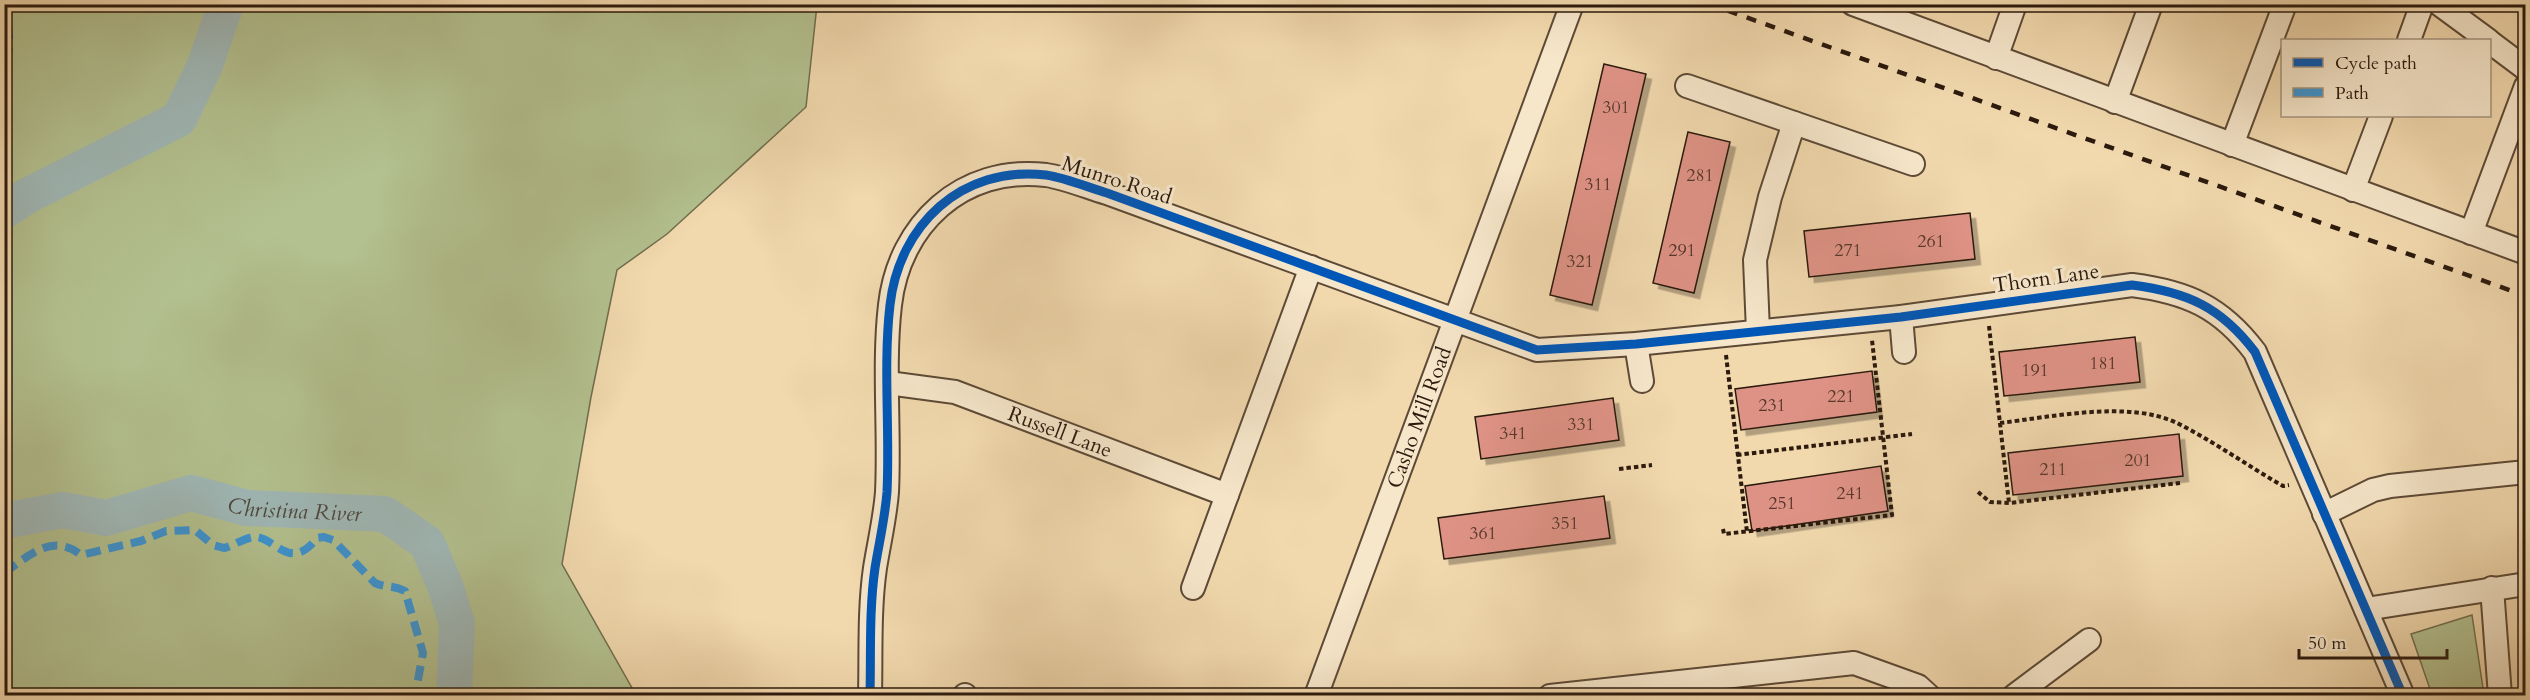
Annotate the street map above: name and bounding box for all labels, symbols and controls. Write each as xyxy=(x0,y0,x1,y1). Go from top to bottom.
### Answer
legend xyxy=(2281,39,2491,117)
text: Cycle path xyxy=(2335,51,2417,76)
text: Path xyxy=(2335,81,2369,106)
house number: 301 xyxy=(1602,95,1630,120)
street label: Munro Road xyxy=(1058,149,1176,212)
house number: 281 xyxy=(1686,163,1714,188)
house number: 311 xyxy=(1584,172,1612,197)
house number: 261 xyxy=(1917,229,1945,254)
house number: 291 xyxy=(1668,238,1696,263)
house number: 271 xyxy=(1834,238,1862,263)
house number: 321 xyxy=(1566,249,1594,274)
street label: Thorn Lane xyxy=(1991,257,2101,300)
street label: Casho Mill Road xyxy=(1380,343,1459,492)
house number: 181 xyxy=(2089,351,2117,376)
house number: 191 xyxy=(2021,358,2049,383)
house number: 221 xyxy=(1827,384,1855,409)
house number: 231 xyxy=(1758,393,1786,418)
street label: Russell Lane xyxy=(1004,399,1116,465)
house number: 331 xyxy=(1567,412,1595,437)
house number: 341 xyxy=(1499,421,1527,446)
house number: 201 xyxy=(2124,448,2152,473)
house number: 211 xyxy=(2039,457,2067,482)
house number: 241 xyxy=(1836,481,1864,506)
water label: Christina River xyxy=(224,489,363,529)
house number: 251 xyxy=(1768,491,1796,516)
house number: 351 xyxy=(1551,511,1579,536)
house number: 361 xyxy=(1469,521,1497,546)
scale bar xyxy=(2299,622,2448,660)
text: 50 m xyxy=(2308,631,2347,656)

